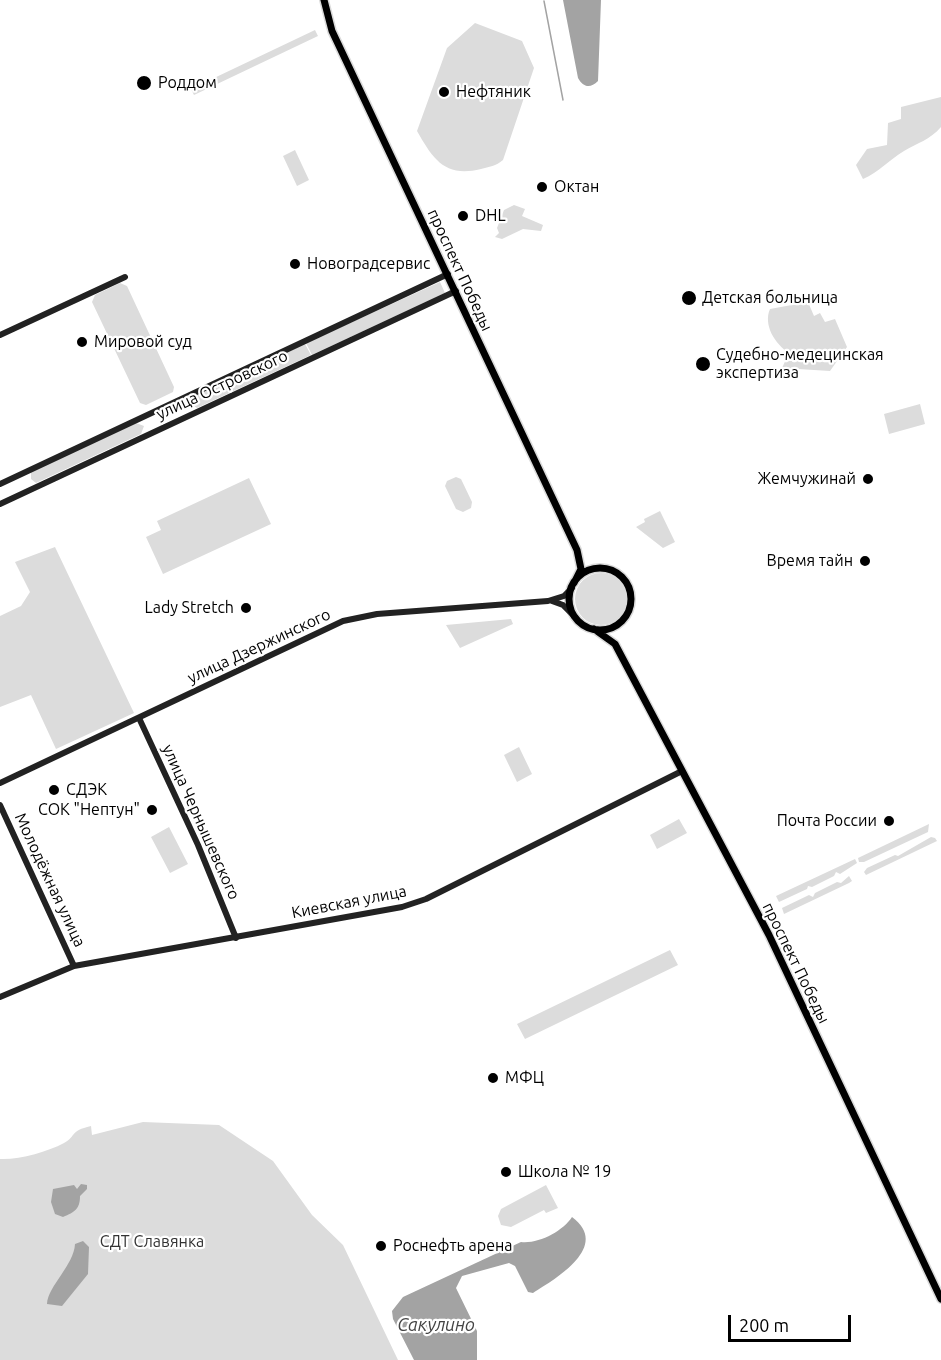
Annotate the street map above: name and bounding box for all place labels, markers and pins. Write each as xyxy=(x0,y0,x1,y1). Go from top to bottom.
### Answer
place label: Роддом xyxy=(158,73,217,93)
marker: Роддом xyxy=(135,74,153,92)
place label: Нефтяник xyxy=(456,82,531,102)
marker: Нефтяник xyxy=(437,85,451,99)
place label: Октан xyxy=(554,177,599,197)
marker: Октан xyxy=(535,180,549,194)
place label: DHL xyxy=(475,206,506,226)
marker: DHL xyxy=(456,209,470,223)
place label: Новоградсервис xyxy=(307,254,430,274)
marker: Новоградсервис xyxy=(288,257,302,271)
place label: Детская больница xyxy=(702,288,838,308)
marker: Детская больница xyxy=(680,289,698,307)
place label: Мировой суд xyxy=(94,332,192,352)
marker: Мировой суд xyxy=(75,335,89,349)
place label: Судебно-медецинская экспертиза xyxy=(716,345,884,383)
marker: Судебно-медецинская экспертиза xyxy=(694,355,712,373)
place label: Жемчужинай xyxy=(757,469,856,489)
marker: Жемчужинай xyxy=(861,472,875,486)
place label: Время тайн xyxy=(767,551,853,571)
marker: Время тайн xyxy=(858,554,872,568)
place label: Lady Stretch xyxy=(144,598,234,618)
marker: Lady Stretch xyxy=(239,601,253,615)
place label: СДЭК xyxy=(66,780,107,800)
marker: СДЭК xyxy=(47,783,61,797)
place label: СОК "Нептун" xyxy=(38,800,140,820)
marker: СОК "Нептун" xyxy=(145,803,159,817)
place label: Почта России xyxy=(777,811,877,831)
marker: Почта России xyxy=(882,814,896,828)
place label: МФЦ xyxy=(505,1068,544,1088)
marker: МФЦ xyxy=(486,1071,500,1085)
place label: Школа № 19 xyxy=(518,1162,611,1182)
marker: Школа № 19 xyxy=(499,1165,513,1179)
place label: Роснефть арена xyxy=(393,1236,513,1256)
marker: Роснефть арена xyxy=(374,1239,388,1253)

